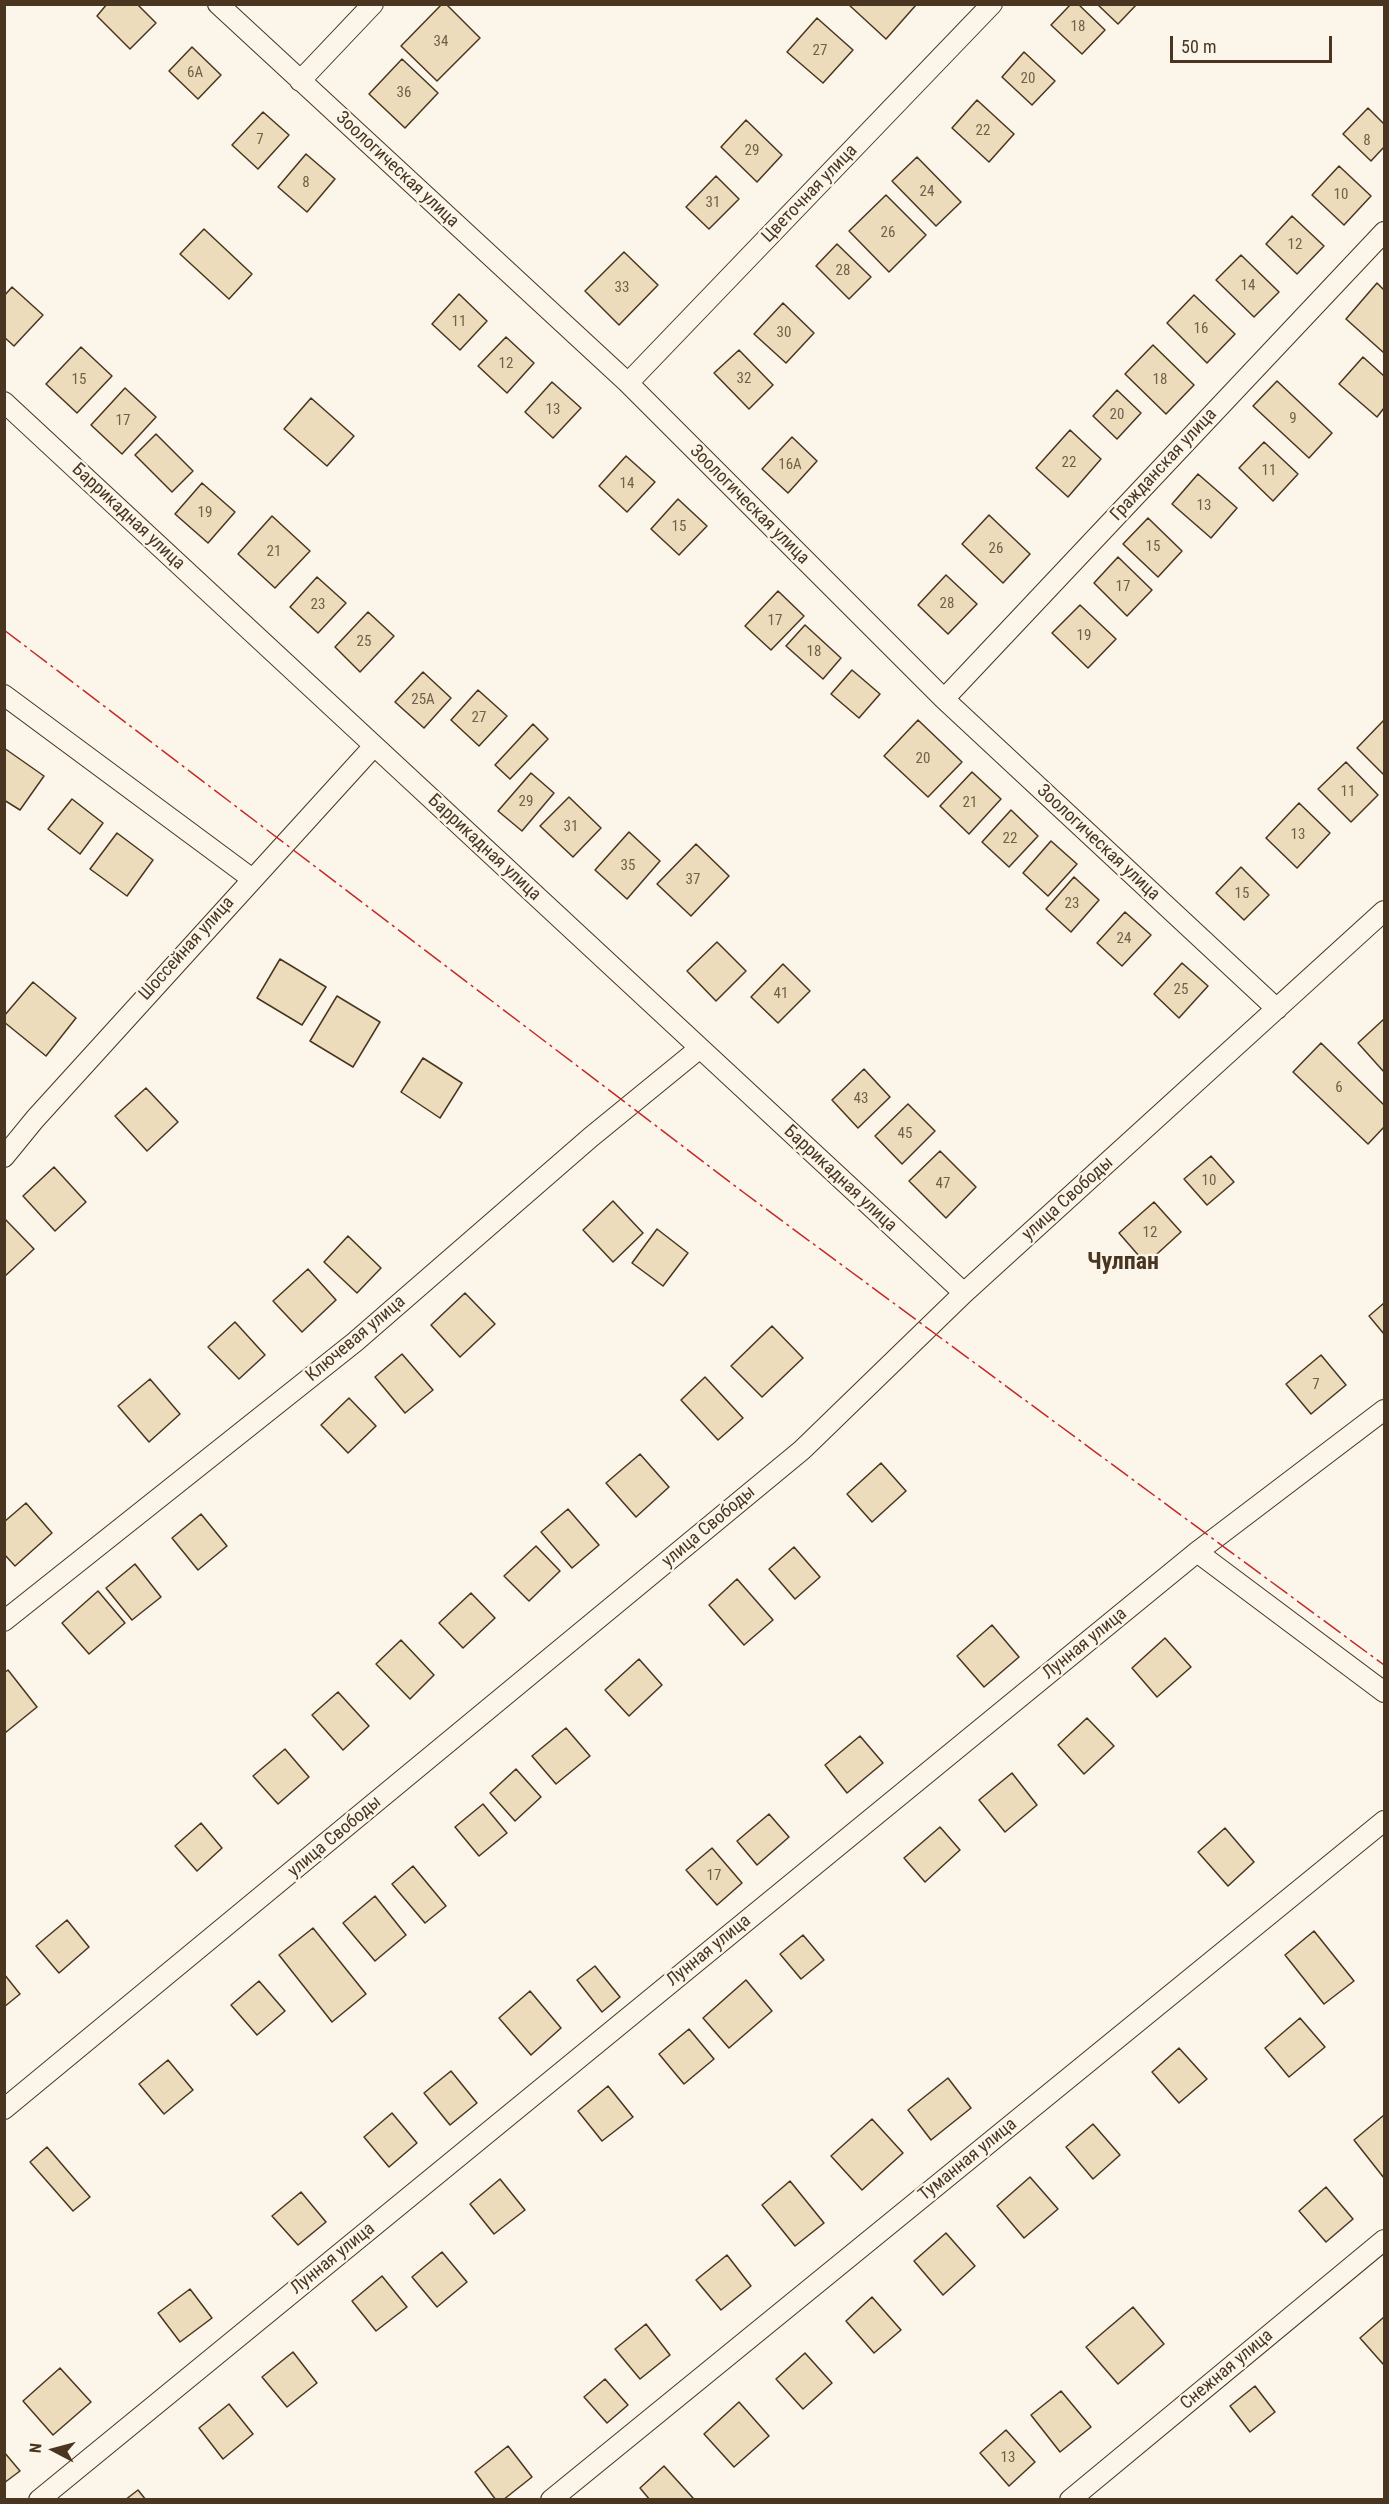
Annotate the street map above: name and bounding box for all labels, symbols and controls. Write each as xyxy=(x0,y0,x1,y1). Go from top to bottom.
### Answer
house number: 18 xyxy=(1071,18,1085,36)
scale bar xyxy=(1173,24,1335,62)
house number: 34 xyxy=(434,33,448,51)
text: 50 m xyxy=(1181,36,1216,57)
house number: 27 xyxy=(813,42,827,60)
house number: 6А xyxy=(187,64,203,82)
house number: 20 xyxy=(1021,70,1035,88)
house number: 36 xyxy=(397,84,411,102)
street label: Зоологическая улица xyxy=(331,107,463,233)
house number: 22 xyxy=(976,122,990,140)
house number: 7 xyxy=(256,131,264,149)
house number: 8 xyxy=(1363,132,1371,150)
street label: Цветочная улица xyxy=(758,140,862,248)
house number: 29 xyxy=(745,142,759,160)
house number: 8 xyxy=(302,174,310,192)
house number: 24 xyxy=(920,183,934,201)
house number: 10 xyxy=(1334,186,1348,204)
house number: 31 xyxy=(706,194,720,212)
house number: 26 xyxy=(881,224,895,242)
house number: 12 xyxy=(1288,236,1302,254)
house number: 28 xyxy=(836,262,850,280)
house number: 14 xyxy=(1241,277,1255,295)
house number: 33 xyxy=(615,279,629,297)
house number: 11 xyxy=(452,313,466,331)
house number: 16 xyxy=(1194,320,1208,338)
house number: 30 xyxy=(777,324,791,342)
house number: 12 xyxy=(499,355,513,373)
house number: 32 xyxy=(737,370,751,388)
house number: 15 xyxy=(72,371,86,389)
house number: 18 xyxy=(1153,371,1167,389)
house number: 13 xyxy=(546,401,560,419)
street label: Гражданская улица xyxy=(1106,404,1222,526)
house number: 20 xyxy=(1110,406,1124,424)
house number: 9 xyxy=(1289,410,1297,428)
house number: 17 xyxy=(116,412,130,430)
street label: Зоологическая улица xyxy=(685,441,813,569)
house number: 22 xyxy=(1062,454,1076,472)
house number: 16А xyxy=(778,456,802,474)
street label: Баррикадная улица xyxy=(67,459,189,575)
house number: 11 xyxy=(1262,462,1276,480)
house number: 14 xyxy=(620,475,634,493)
house number: 13 xyxy=(1197,497,1211,515)
house number: 19 xyxy=(198,504,212,522)
house number: 15 xyxy=(672,518,686,536)
house number: 15 xyxy=(1146,538,1160,556)
house number: 26 xyxy=(989,540,1003,558)
house number: 21 xyxy=(267,543,281,561)
house number: 17 xyxy=(1116,578,1130,596)
house number: 28 xyxy=(940,595,954,613)
house number: 23 xyxy=(311,596,325,614)
house number: 17 xyxy=(768,612,782,630)
house number: 19 xyxy=(1077,627,1091,645)
house number: 25 xyxy=(357,633,371,651)
house number: 18 xyxy=(807,643,821,661)
house number: 25А xyxy=(411,691,435,709)
house number: 27 xyxy=(472,709,486,727)
house number: 20 xyxy=(916,750,930,768)
street label: Зоологическая улица xyxy=(1032,780,1164,906)
house number: 11 xyxy=(1341,783,1355,801)
street label: Баррикадная улица xyxy=(423,790,545,906)
house number: 29 xyxy=(519,793,533,811)
house number: 21 xyxy=(963,794,977,812)
house number: 31 xyxy=(564,818,578,836)
house number: 13 xyxy=(1291,826,1305,844)
house number: 22 xyxy=(1003,830,1017,848)
house number: 35 xyxy=(621,857,635,875)
house number: 37 xyxy=(686,871,700,889)
house number: 15 xyxy=(1235,885,1249,903)
street label: Шоссейная улица xyxy=(135,893,239,1005)
house number: 23 xyxy=(1065,895,1079,913)
house number: 24 xyxy=(1117,930,1131,948)
house number: 25 xyxy=(1174,981,1188,999)
house number: 41 xyxy=(774,985,788,1003)
house number: 6 xyxy=(1335,1079,1343,1097)
house number: 43 xyxy=(854,1090,868,1108)
street label: Баррикадная улица xyxy=(779,1121,901,1237)
house number: 45 xyxy=(898,1125,912,1143)
street label: улица Свободы xyxy=(1018,1152,1118,1246)
house number: 10 xyxy=(1202,1172,1216,1190)
house number: 47 xyxy=(936,1175,950,1193)
house number: 12 xyxy=(1143,1224,1157,1242)
district label: Чулпан xyxy=(1087,1249,1159,1277)
street label: Ключевая улица xyxy=(302,1291,410,1387)
house number: 7 xyxy=(1312,1376,1320,1394)
street label: улица Свободы xyxy=(658,1482,760,1572)
street label: Лунная улица xyxy=(1039,1604,1131,1684)
street label: улица Свободы xyxy=(284,1792,386,1882)
house number: 17 xyxy=(707,1867,721,1885)
street label: Лунная улица xyxy=(663,1911,755,1991)
street label: Туманная улица xyxy=(915,2114,1021,2206)
street label: Лунная улица xyxy=(287,2219,379,2299)
street label: Снежная улица xyxy=(1176,2325,1278,2415)
north arrow xyxy=(24,2420,84,2480)
text: N xyxy=(26,2442,46,2454)
house number: 13 xyxy=(1001,2449,1015,2467)

